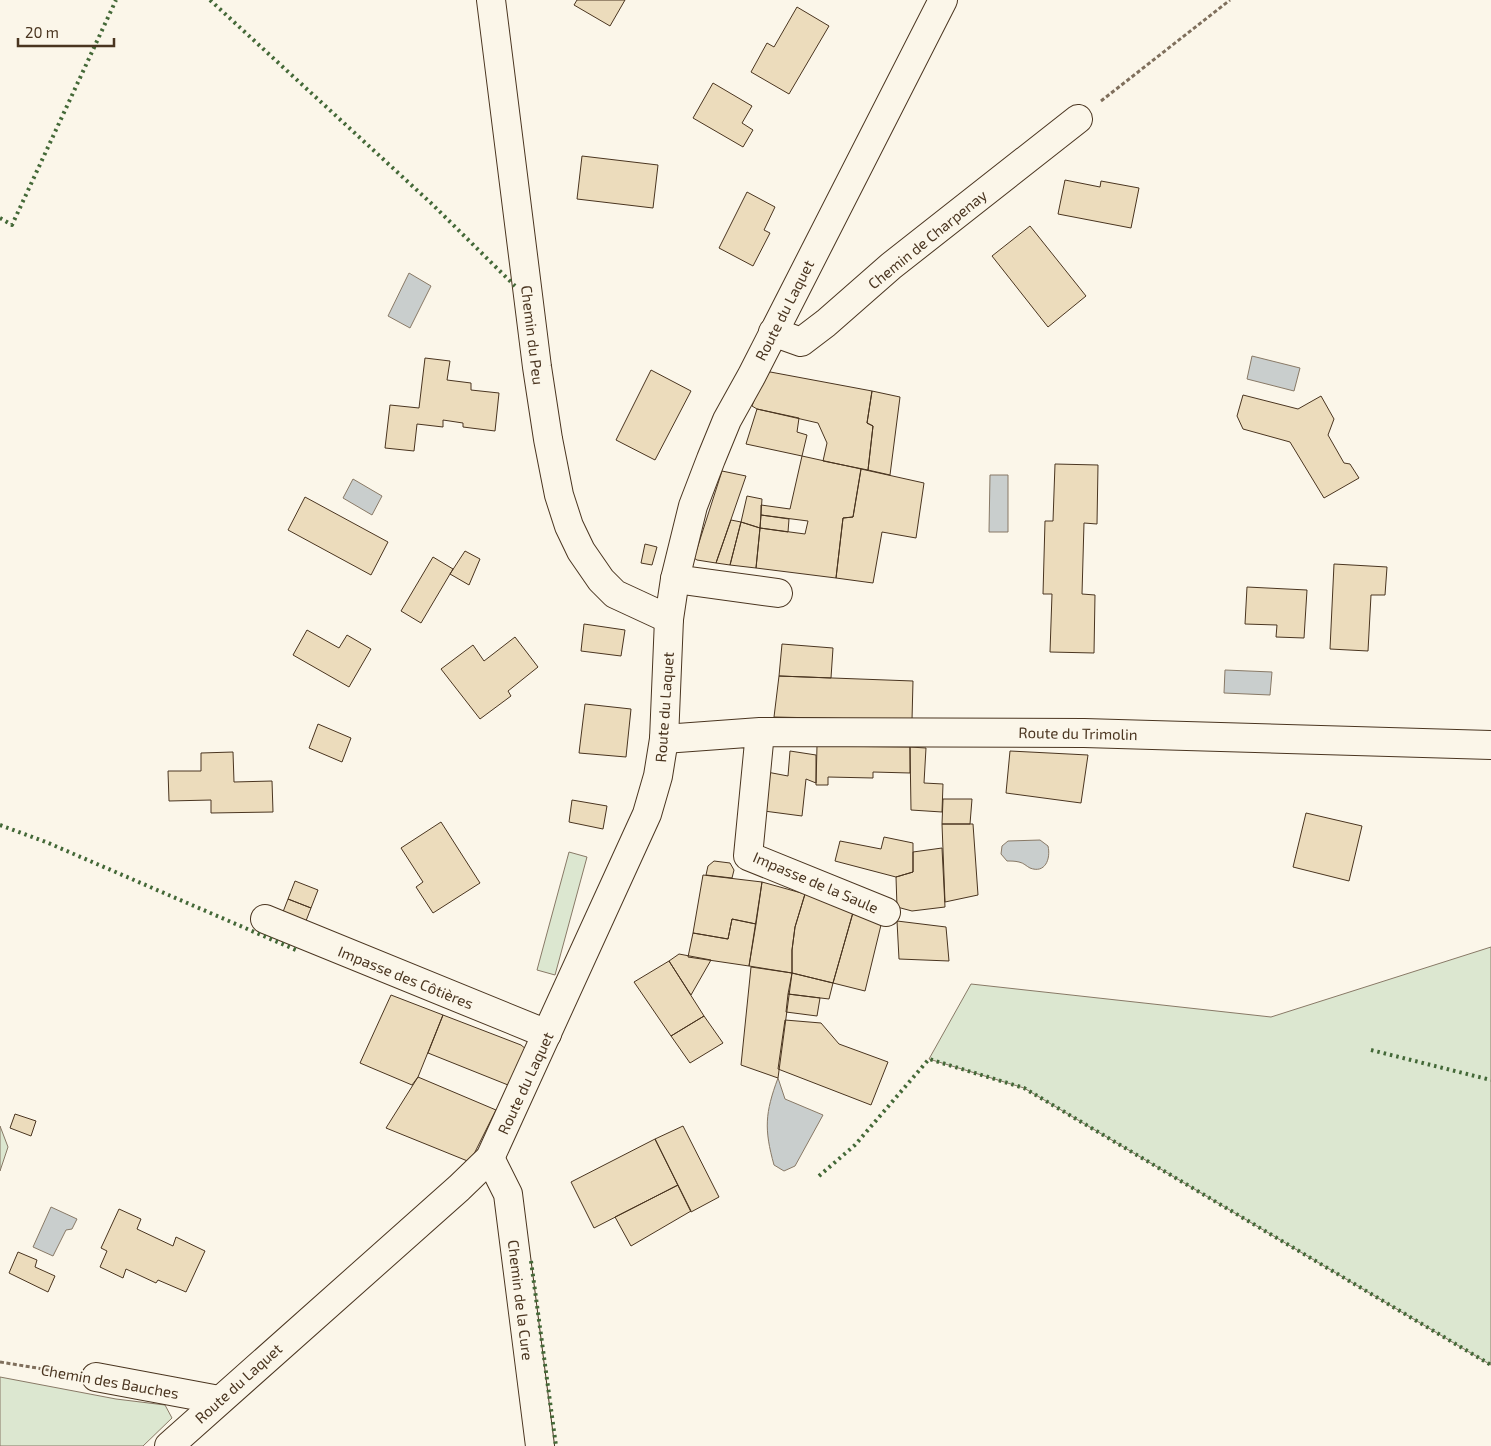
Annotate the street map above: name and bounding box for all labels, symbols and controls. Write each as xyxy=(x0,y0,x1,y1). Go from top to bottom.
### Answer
scale bar xyxy=(18,15,114,47)
text: 20 m xyxy=(25,23,59,41)
street label: Chemin de Charpenay xyxy=(864,186,990,292)
street label: Route du Laquet xyxy=(751,256,817,363)
street label: Chemin du Peu xyxy=(518,284,548,386)
street label: Route du Laquet xyxy=(651,651,677,763)
street label: Route du Trimolin xyxy=(1018,723,1138,743)
street label: Impasse de la Saule xyxy=(751,847,881,917)
street label: Impasse des Côtières xyxy=(336,942,476,1012)
street label: Route du Laquet xyxy=(493,1029,557,1137)
street label: Chemin de la Cure xyxy=(505,1239,537,1361)
street label: Route du Laquet xyxy=(191,1339,285,1427)
street label: Chemin des Bauches xyxy=(40,1360,180,1402)

